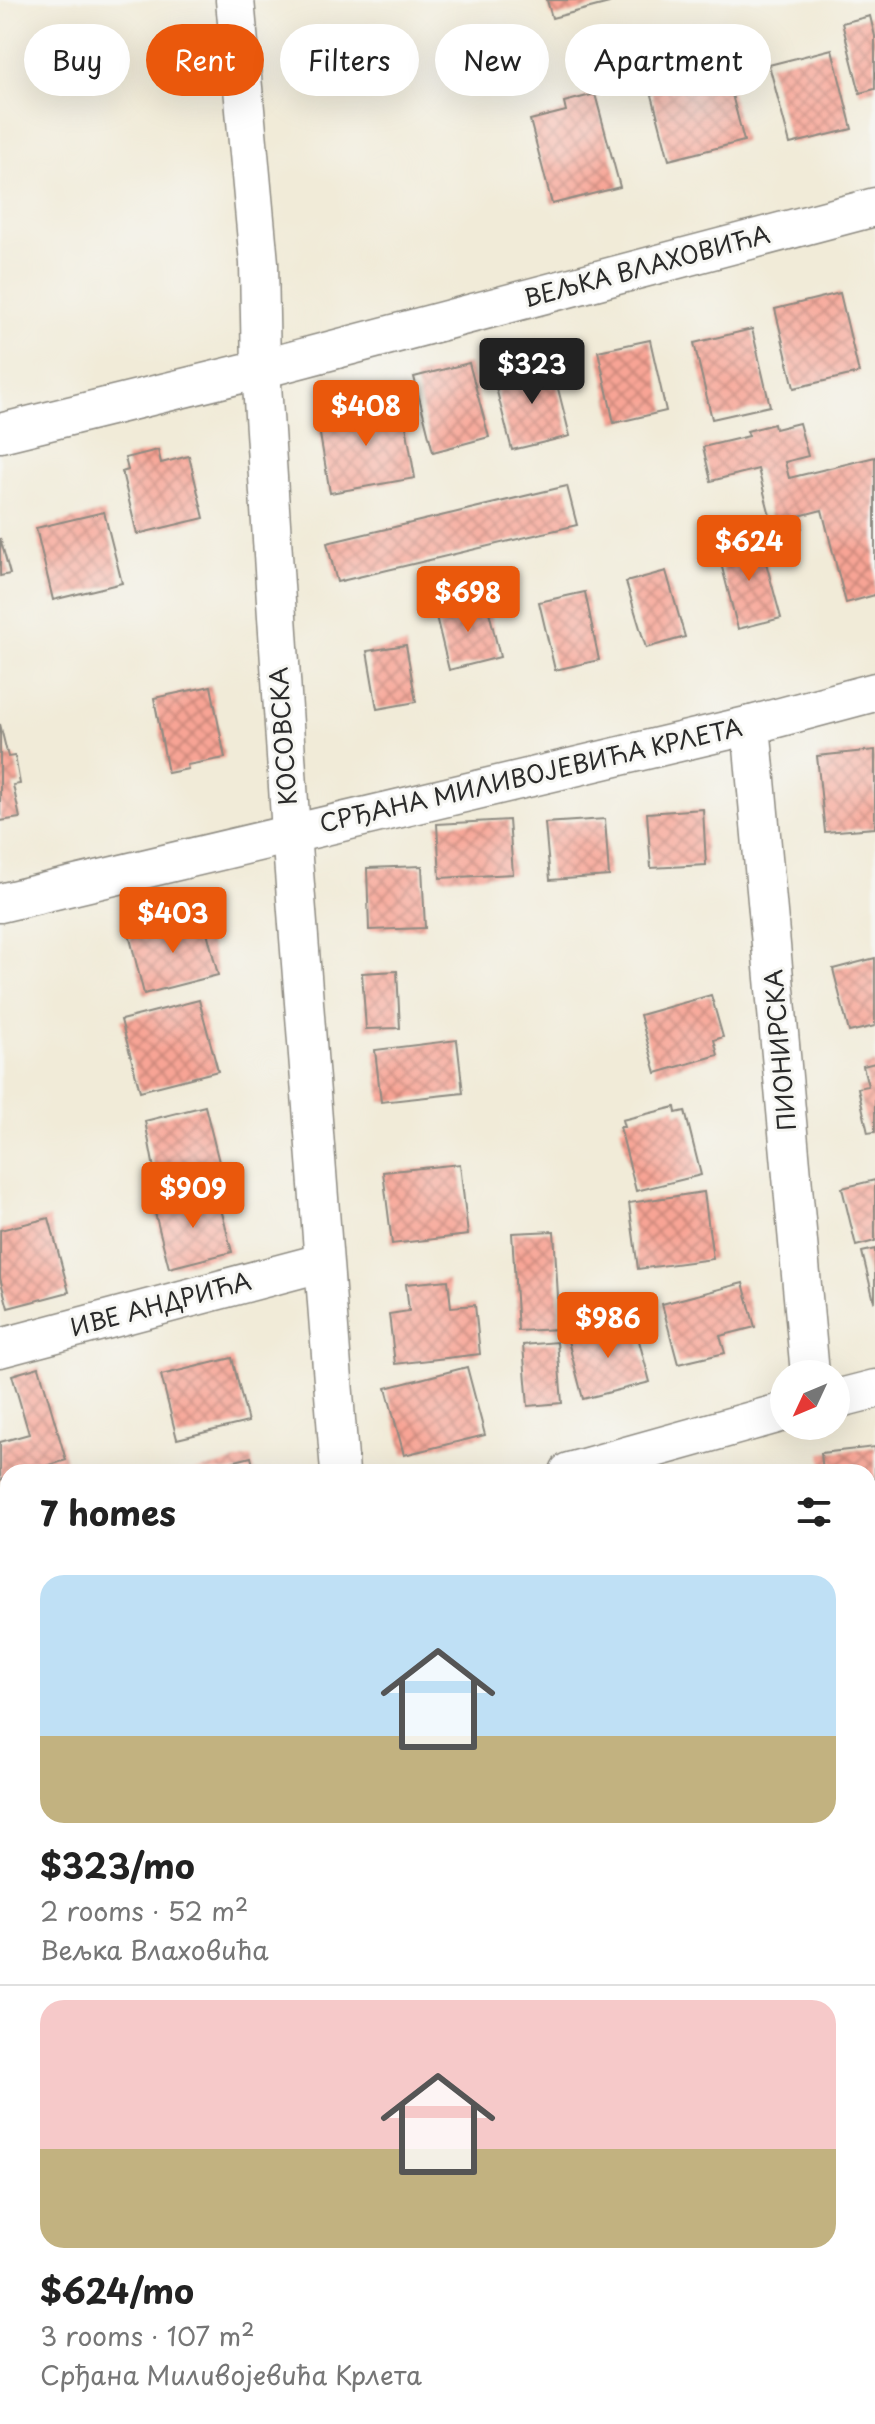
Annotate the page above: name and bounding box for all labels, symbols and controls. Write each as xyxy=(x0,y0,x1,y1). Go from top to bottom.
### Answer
chip: Buy xyxy=(24,24,130,96)
chip: Rent xyxy=(146,24,264,96)
chip: Filters xyxy=(280,24,419,96)
chip: New xyxy=(435,24,549,96)
chip: Apartment xyxy=(565,24,771,96)
street label: ВЕЉКА ВЛАХОВИЋА xyxy=(519,215,774,315)
pin: $323 xyxy=(485,338,579,406)
text: $323 xyxy=(497,344,567,383)
pin: $408 xyxy=(319,380,413,448)
text: $408 xyxy=(331,386,401,425)
pin: $624 xyxy=(702,515,796,583)
text: $624 xyxy=(715,521,783,560)
pin: $698 xyxy=(421,566,515,634)
text: $698 xyxy=(435,572,501,611)
street label: КОСОВСКА xyxy=(259,666,305,806)
street label: СРЂАНА МИЛИВОЈЕВИЋА КРЛЕТА xyxy=(316,708,745,840)
pin: $403 xyxy=(126,887,220,955)
text: $403 xyxy=(137,893,209,932)
street label: ПИОНИРСКА xyxy=(754,968,804,1132)
pin: $909 xyxy=(146,1162,240,1230)
text: $909 xyxy=(159,1168,227,1207)
street label: ИВЕ АНДРИЋА xyxy=(66,1262,255,1344)
pin: $986 xyxy=(561,1292,655,1360)
text: $986 xyxy=(575,1298,641,1337)
north arrow xyxy=(770,1360,850,1440)
map controls xyxy=(770,1360,850,1440)
text: 7 homes xyxy=(40,1486,176,1538)
icon: filters xyxy=(792,1490,836,1534)
icon: home xyxy=(366,1627,510,1771)
text: $323/mo xyxy=(40,1839,195,1891)
text: 2 rooms · 52 m² xyxy=(40,1891,248,1930)
text: Вељка Влаховића xyxy=(40,1930,269,1969)
icon: home xyxy=(366,2052,510,2196)
text: $624/mo xyxy=(40,2264,194,2316)
text: 3 rooms · 107 m² xyxy=(40,2316,255,2355)
text: Срђана Миливојевића Крлета xyxy=(40,2355,422,2394)

